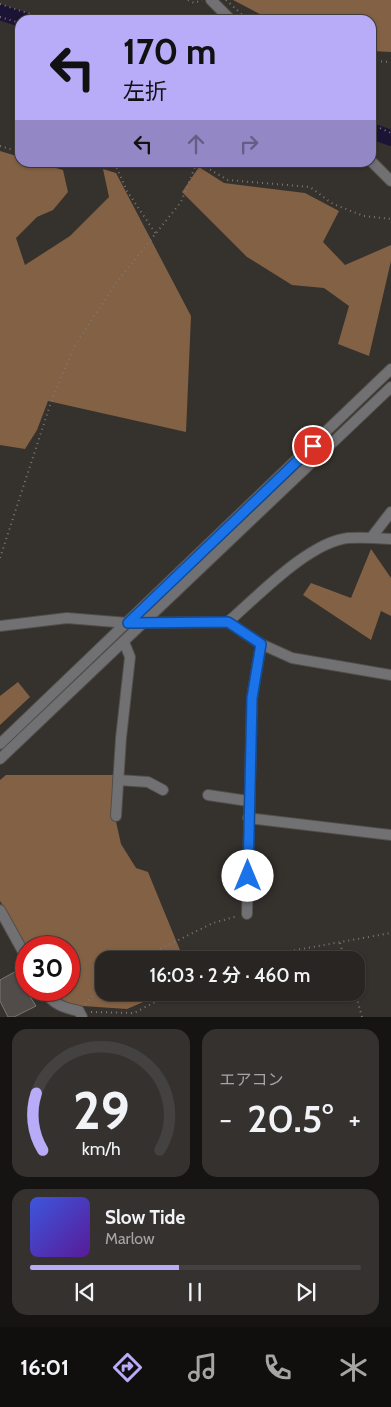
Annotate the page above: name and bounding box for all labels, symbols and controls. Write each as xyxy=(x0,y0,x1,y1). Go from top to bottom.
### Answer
text: 170 m xyxy=(123,30,216,73)
icon: left xyxy=(40,35,105,100)
text: 左折 xyxy=(123,78,167,105)
icon: left xyxy=(129,130,157,158)
icon: ahead xyxy=(182,130,210,158)
icon: right xyxy=(235,130,263,158)
pin xyxy=(292,425,334,467)
icon: arrive xyxy=(299,432,327,460)
position arrow xyxy=(221,849,273,901)
speed limit sign: 30 xyxy=(15,936,80,1001)
text: 16:03 · 2 分 · 460 m xyxy=(150,964,310,987)
text: エアコン xyxy=(220,1070,284,1089)
text: 29 xyxy=(72,1079,129,1142)
text: 20.5° xyxy=(247,1095,333,1142)
text: − xyxy=(220,1102,232,1136)
text: + xyxy=(349,1102,361,1136)
text: km/h xyxy=(81,1138,120,1159)
text: Slow Tide xyxy=(105,1206,185,1229)
text: Marlow xyxy=(105,1229,155,1248)
icon: previous xyxy=(71,1278,99,1306)
icon: pause xyxy=(181,1278,209,1306)
icon: next xyxy=(292,1278,320,1306)
icon: directions xyxy=(110,1350,145,1385)
icon: music xyxy=(185,1350,220,1385)
icon: phone xyxy=(260,1350,295,1385)
icon: climate xyxy=(336,1350,371,1385)
text: 16:01 xyxy=(20,1354,69,1381)

